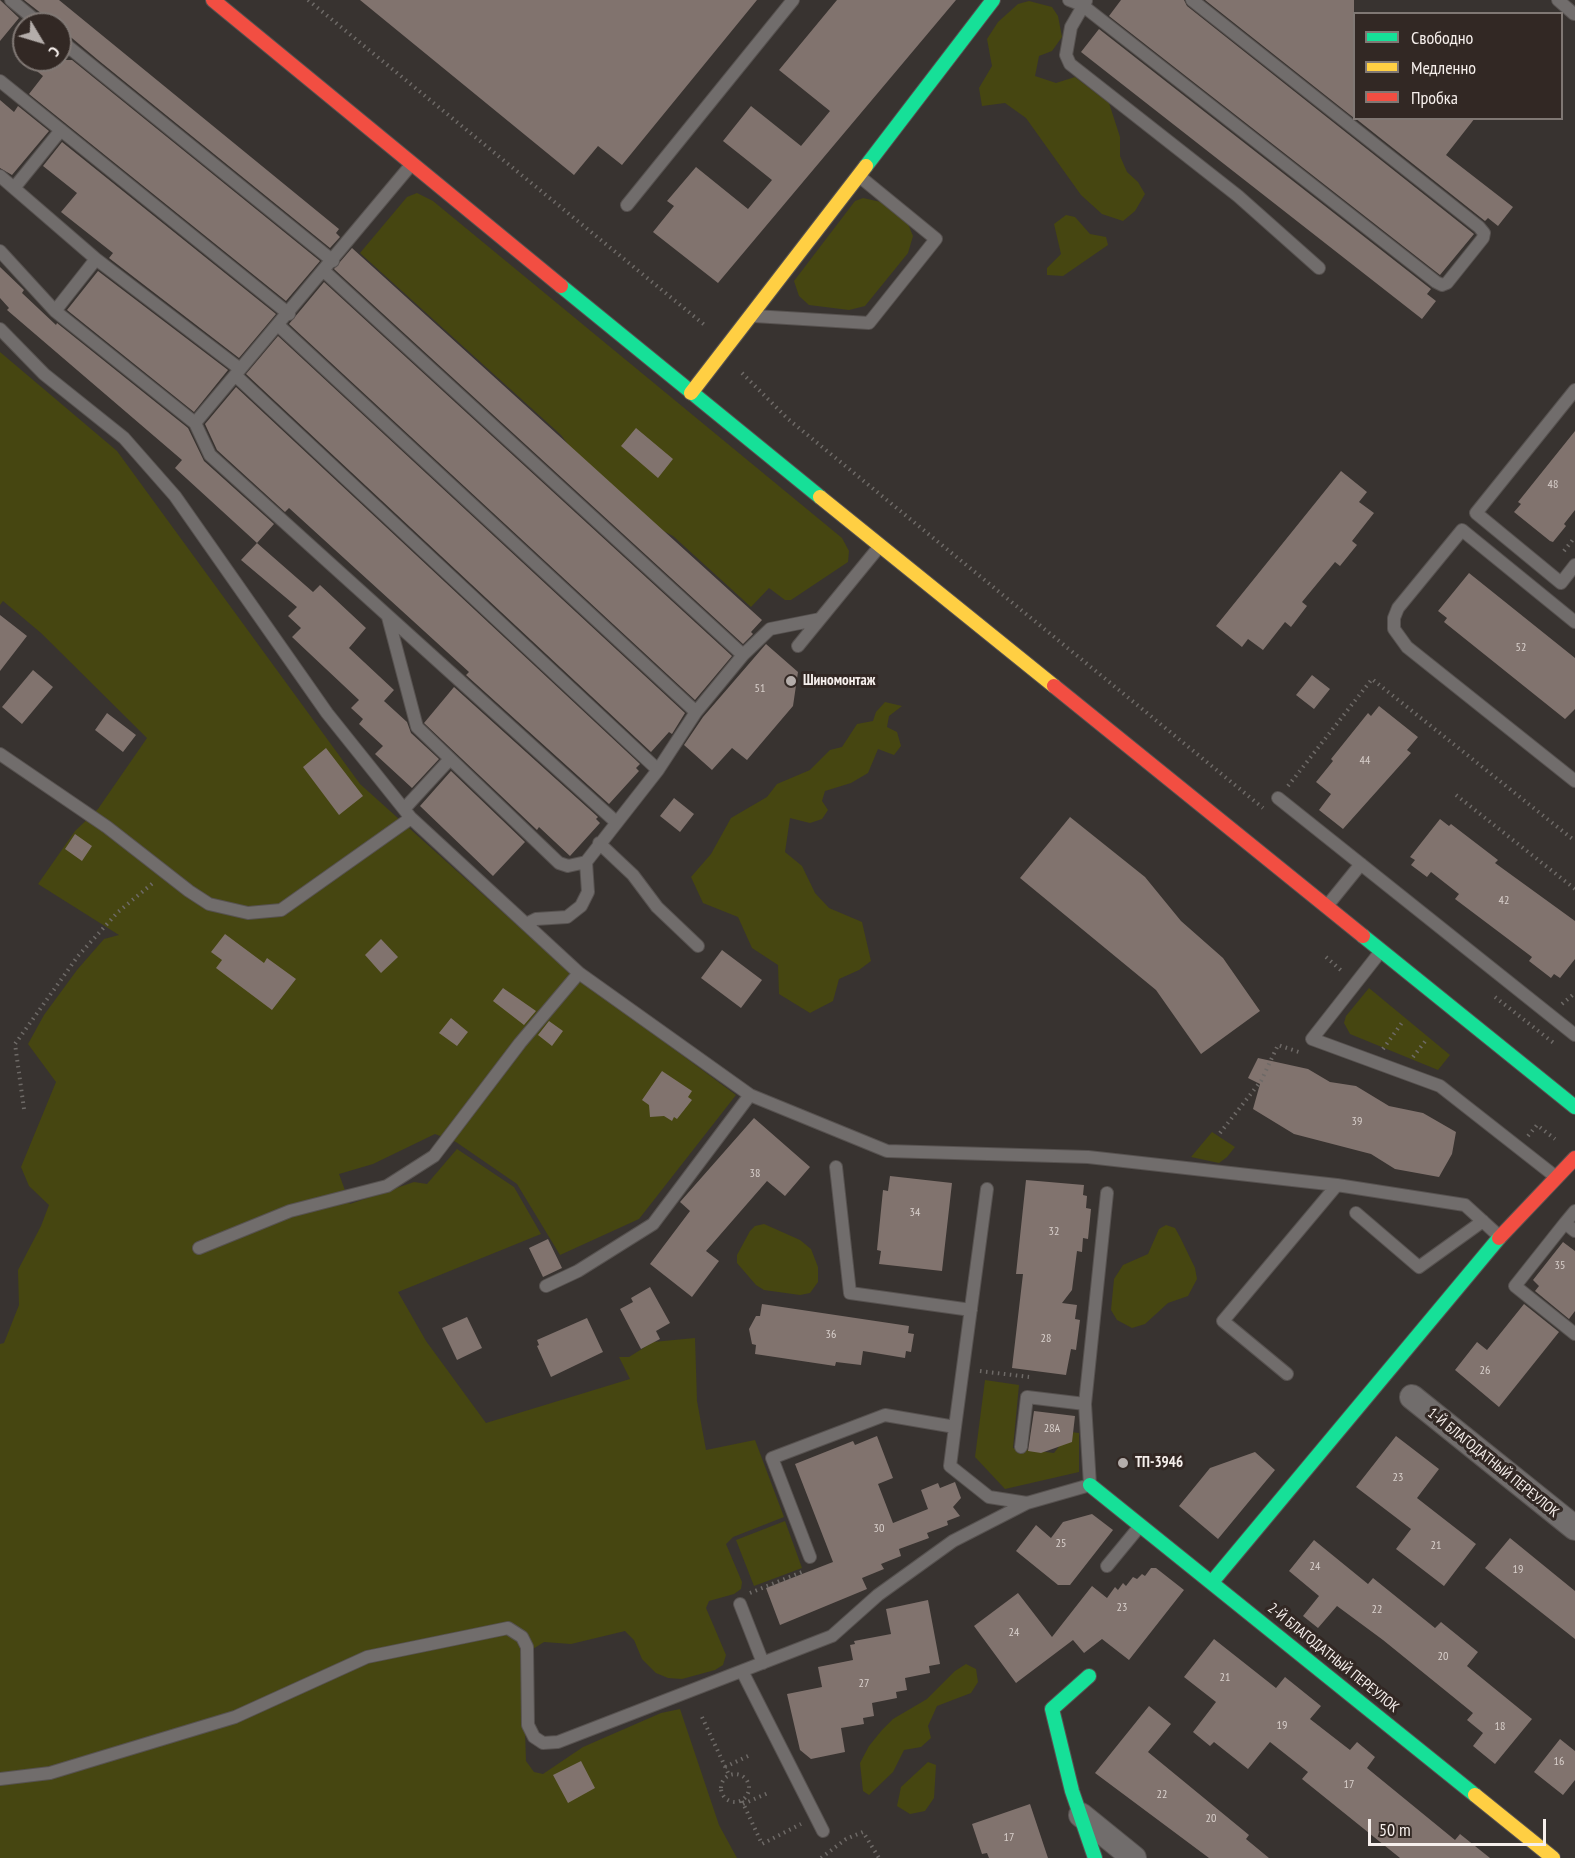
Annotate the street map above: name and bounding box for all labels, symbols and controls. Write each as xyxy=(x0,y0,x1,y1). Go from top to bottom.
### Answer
north arrow xyxy=(12,12,72,72)
legend xyxy=(1353,12,1563,120)
text: Свободно xyxy=(1411,26,1473,49)
text: С xyxy=(44,43,65,61)
text: Медленно xyxy=(1411,56,1476,79)
text: Пробка xyxy=(1411,86,1458,109)
house number: 48 xyxy=(1548,478,1558,492)
house number: 52 xyxy=(1516,641,1526,655)
place label: Шиномонтаж xyxy=(803,672,875,690)
marker: Шиномонтаж xyxy=(784,674,798,688)
house number: 51 xyxy=(755,682,765,696)
house number: 44 xyxy=(1360,754,1370,768)
house number: 42 xyxy=(1499,894,1509,908)
house number: 39 xyxy=(1352,1115,1362,1129)
house number: 38 xyxy=(750,1167,760,1181)
house number: 34 xyxy=(910,1206,920,1220)
house number: 32 xyxy=(1049,1225,1059,1239)
house number: 35 xyxy=(1555,1259,1565,1273)
house number: 36 xyxy=(826,1328,836,1342)
house number: 28 xyxy=(1041,1332,1051,1346)
house number: 26 xyxy=(1480,1364,1490,1378)
street label: 1-Й БЛАГОДАТНЫЙ ПЕРЕУЛОК xyxy=(1424,1404,1562,1522)
house number: 28А xyxy=(1044,1422,1060,1436)
place label: ТП-3946 xyxy=(1135,1454,1183,1472)
marker: ТП-3946 xyxy=(1116,1456,1130,1470)
house number: 23 xyxy=(1393,1471,1403,1485)
house number: 30 xyxy=(874,1522,884,1536)
house number: 25 xyxy=(1056,1537,1066,1551)
house number: 21 xyxy=(1431,1539,1441,1553)
house number: 24 xyxy=(1310,1560,1320,1574)
house number: 19 xyxy=(1513,1563,1523,1577)
street label: 2-Й БЛАГОДАТНЫЙ ПЕРЕУЛОК xyxy=(1264,1599,1402,1717)
house number: 23 xyxy=(1117,1601,1127,1615)
house number: 22 xyxy=(1372,1603,1382,1617)
house number: 24 xyxy=(1009,1626,1019,1640)
house number: 20 xyxy=(1438,1650,1448,1664)
house number: 21 xyxy=(1220,1671,1230,1685)
house number: 27 xyxy=(859,1677,869,1691)
house number: 19 xyxy=(1277,1719,1287,1733)
house number: 18 xyxy=(1495,1720,1505,1734)
house number: 16 xyxy=(1554,1755,1564,1769)
house number: 17 xyxy=(1344,1778,1354,1792)
house number: 22 xyxy=(1157,1788,1167,1802)
scale bar xyxy=(1371,1807,1550,1845)
house number: 20 xyxy=(1206,1812,1216,1826)
text: 50 m xyxy=(1379,1818,1411,1841)
house number: 17 xyxy=(1004,1831,1014,1845)

